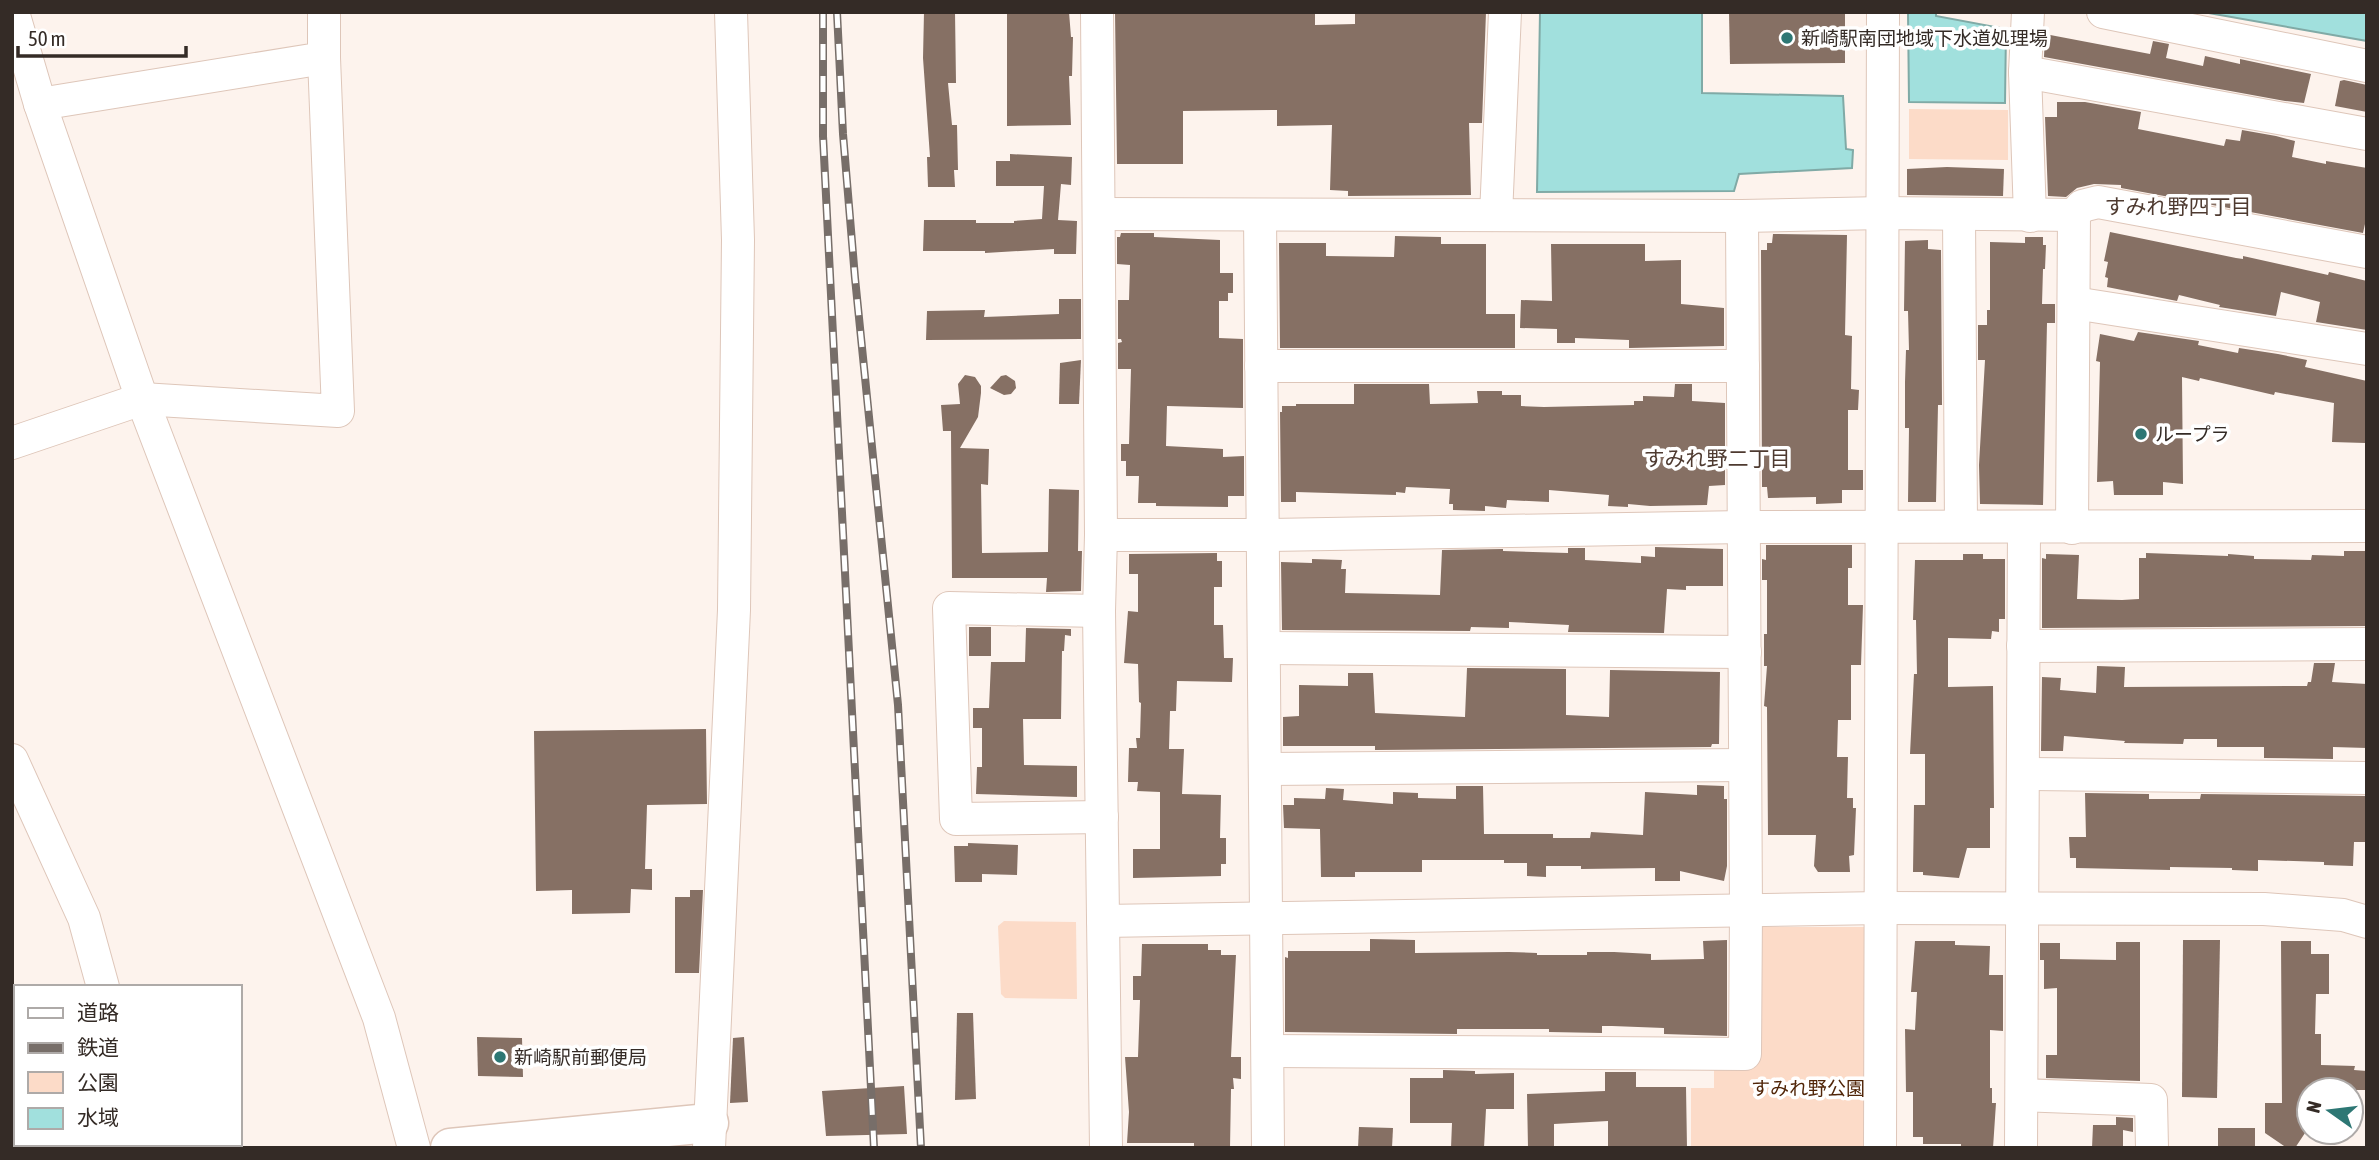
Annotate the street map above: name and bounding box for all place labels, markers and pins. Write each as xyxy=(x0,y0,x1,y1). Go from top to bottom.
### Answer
place label: 新崎駅南団地域下水道処理場 xyxy=(1801,27,2048,49)
marker: 新崎駅南団地域下水道処理場 xyxy=(1779,30,1795,46)
place label: ループラ xyxy=(2155,423,2230,445)
marker: ループラ xyxy=(2133,426,2149,442)
place label: 新崎駅前郵便局 xyxy=(514,1046,647,1068)
marker: 新崎駅前郵便局 xyxy=(492,1049,508,1065)

